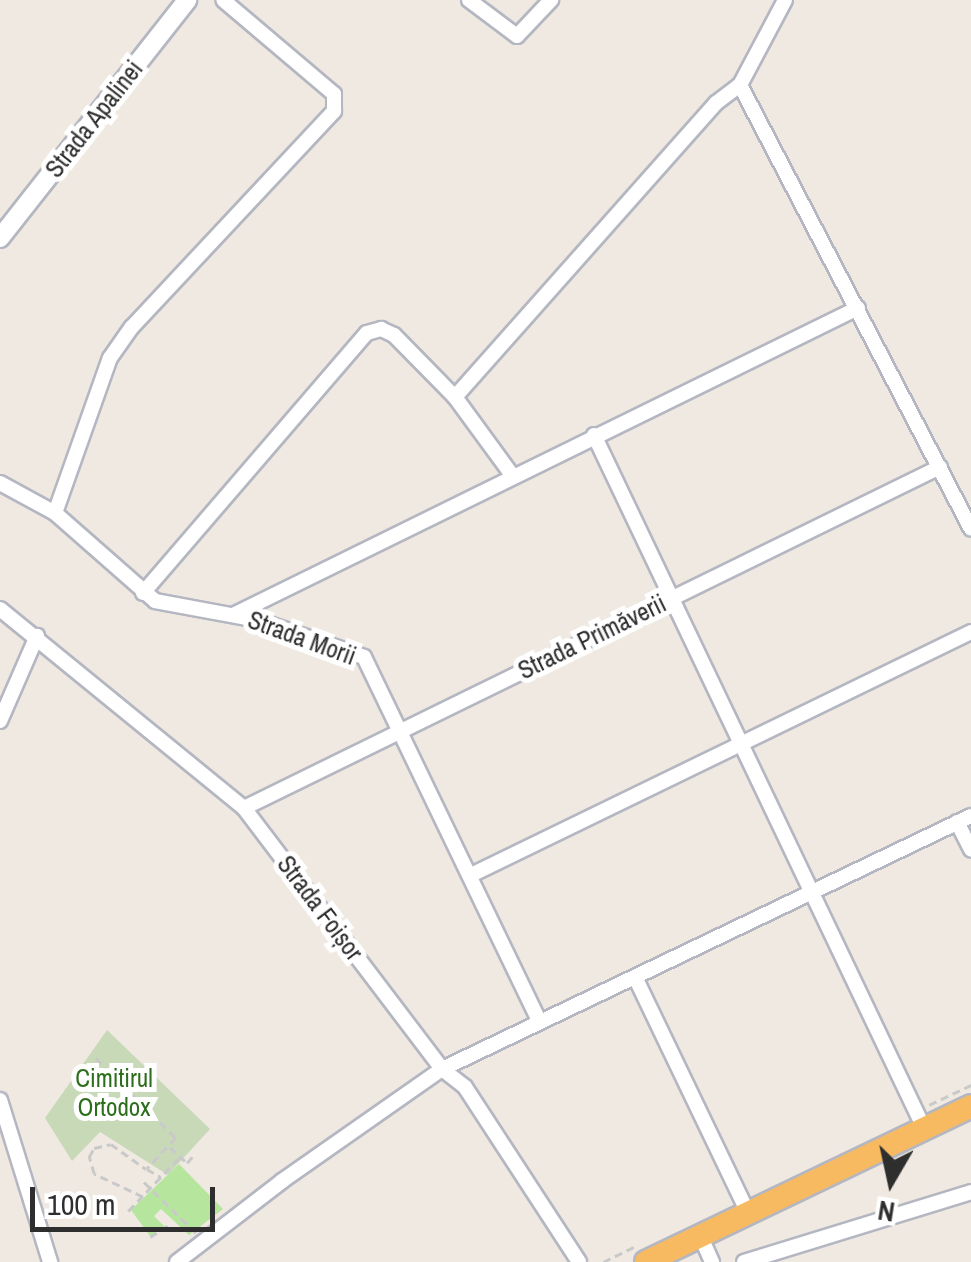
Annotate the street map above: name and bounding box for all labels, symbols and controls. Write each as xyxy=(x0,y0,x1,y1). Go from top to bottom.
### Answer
street label: Strada Apalinei xyxy=(39,54,149,184)
street label: Strada Primăverii xyxy=(513,588,671,686)
street label: Strada Morii xyxy=(244,605,360,671)
street label: Strada Foișor xyxy=(271,850,369,966)
park label: Cimitirul Ortodox xyxy=(75,1064,153,1123)
north arrow xyxy=(841,1132,941,1232)
scale bar xyxy=(35,1167,220,1229)
text: 100 m xyxy=(47,1184,115,1224)
text: N xyxy=(875,1192,897,1232)

